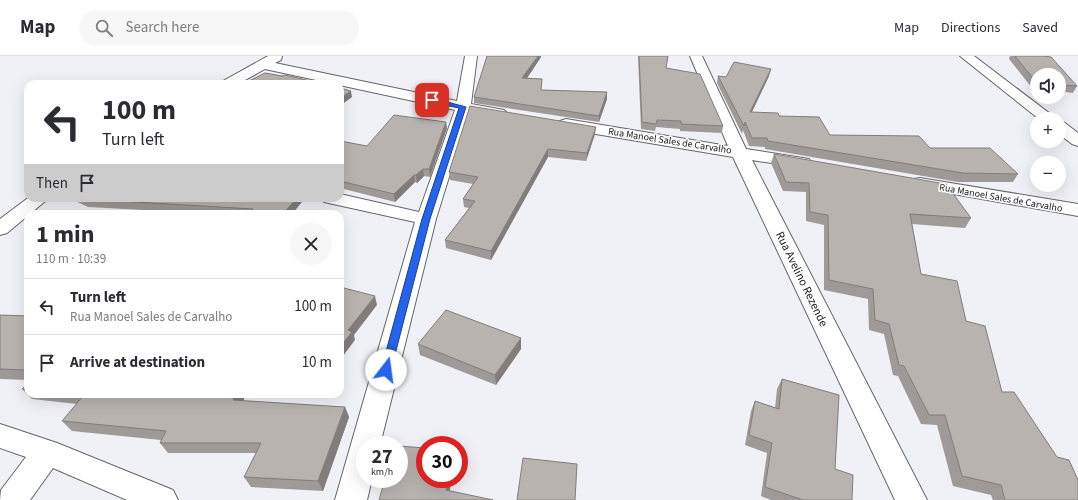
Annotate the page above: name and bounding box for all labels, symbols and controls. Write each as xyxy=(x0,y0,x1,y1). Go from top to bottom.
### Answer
search box xyxy=(79,10,359,46)
text: Map xyxy=(20,14,55,41)
icon: search xyxy=(93,17,115,39)
text: Search here xyxy=(125,17,199,38)
text: Map xyxy=(894,18,919,38)
text: Directions xyxy=(941,18,1000,38)
text: Saved xyxy=(1022,18,1058,38)
map controls xyxy=(1030,68,1066,192)
button: sound xyxy=(1030,68,1066,104)
pin xyxy=(415,83,449,117)
icon: arrive xyxy=(421,89,443,111)
text: 100 m xyxy=(102,90,176,130)
icon: left xyxy=(36,96,88,148)
button: + xyxy=(1030,112,1066,148)
street label: Rua Manoel Sales de Carvalho xyxy=(607,124,733,158)
text: Turn left xyxy=(102,127,164,152)
button: − xyxy=(1030,156,1066,192)
icon: arrive xyxy=(76,172,98,194)
text: Then xyxy=(36,173,68,194)
street label: Rua Manoel Sales de Carvalho xyxy=(938,180,1064,216)
text: 1 min xyxy=(36,217,94,252)
button: close xyxy=(290,223,332,265)
street label: Rua Avelino Rezende xyxy=(771,229,832,330)
text: 110 m · 10:39 xyxy=(36,250,106,268)
text: Turn left xyxy=(70,287,126,308)
icon: left xyxy=(36,296,58,318)
text: 100 m xyxy=(294,296,332,317)
text: Rua Manoel Sales de Carvalho xyxy=(70,308,232,326)
position arrow xyxy=(365,349,407,391)
icon: arrive xyxy=(36,352,58,374)
text: Arrive at destination xyxy=(70,352,205,373)
text: 10 m xyxy=(302,352,332,373)
speed limit sign: 30 xyxy=(416,436,468,488)
text: 27 xyxy=(371,443,393,471)
text: km/h xyxy=(371,465,393,479)

